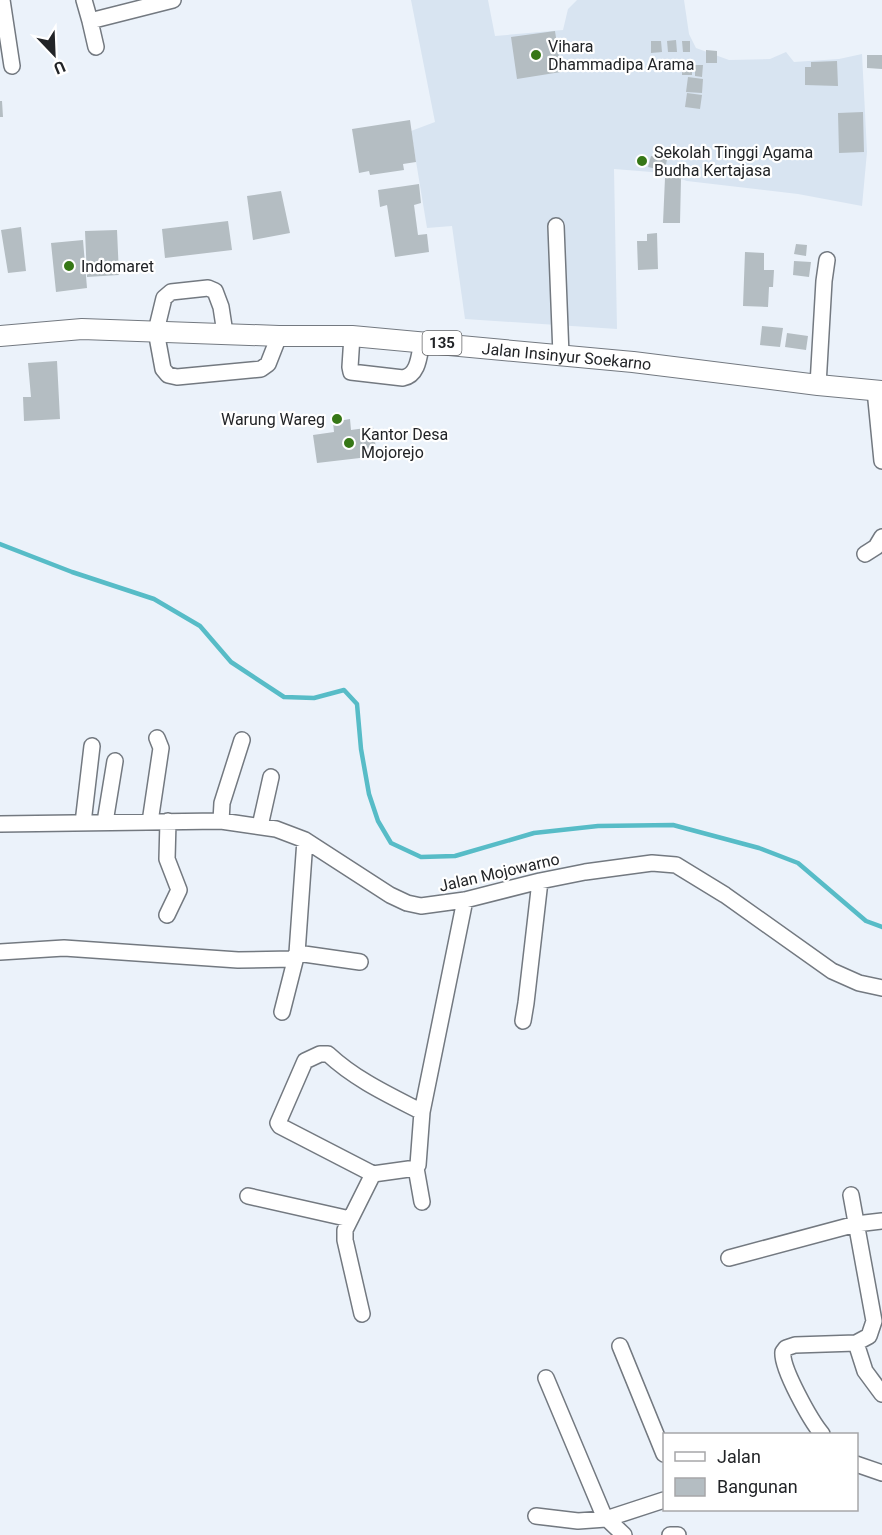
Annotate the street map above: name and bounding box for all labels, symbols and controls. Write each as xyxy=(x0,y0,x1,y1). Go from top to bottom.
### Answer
north arrow xyxy=(24,24,84,84)
place label: Vihara Dhammadipa Arama xyxy=(548,37,694,74)
marker: Vihara Dhammadipa Arama xyxy=(529,48,543,62)
text: U xyxy=(51,57,68,78)
place label: Sekolah Tinggi Agama Budha Kertajasa xyxy=(654,143,813,180)
marker: Sekolah Tinggi Agama Budha Kertajasa xyxy=(635,154,649,168)
place label: Indomaret xyxy=(81,257,154,276)
marker: Indomaret xyxy=(62,259,76,273)
road number: 135 xyxy=(422,331,462,355)
street label: Jalan Insinyur Soekarno xyxy=(481,339,652,374)
place label: Warung Wareg xyxy=(221,410,325,429)
marker: Warung Wareg xyxy=(330,412,344,426)
place label: Kantor Desa Mojorejo xyxy=(361,425,448,462)
marker: Kantor Desa Mojorejo xyxy=(342,436,356,450)
street label: Jalan Mojowarno xyxy=(437,849,561,896)
legend xyxy=(663,1433,858,1511)
text: Jalan xyxy=(717,1446,761,1467)
text: Bangunan xyxy=(717,1476,798,1497)

